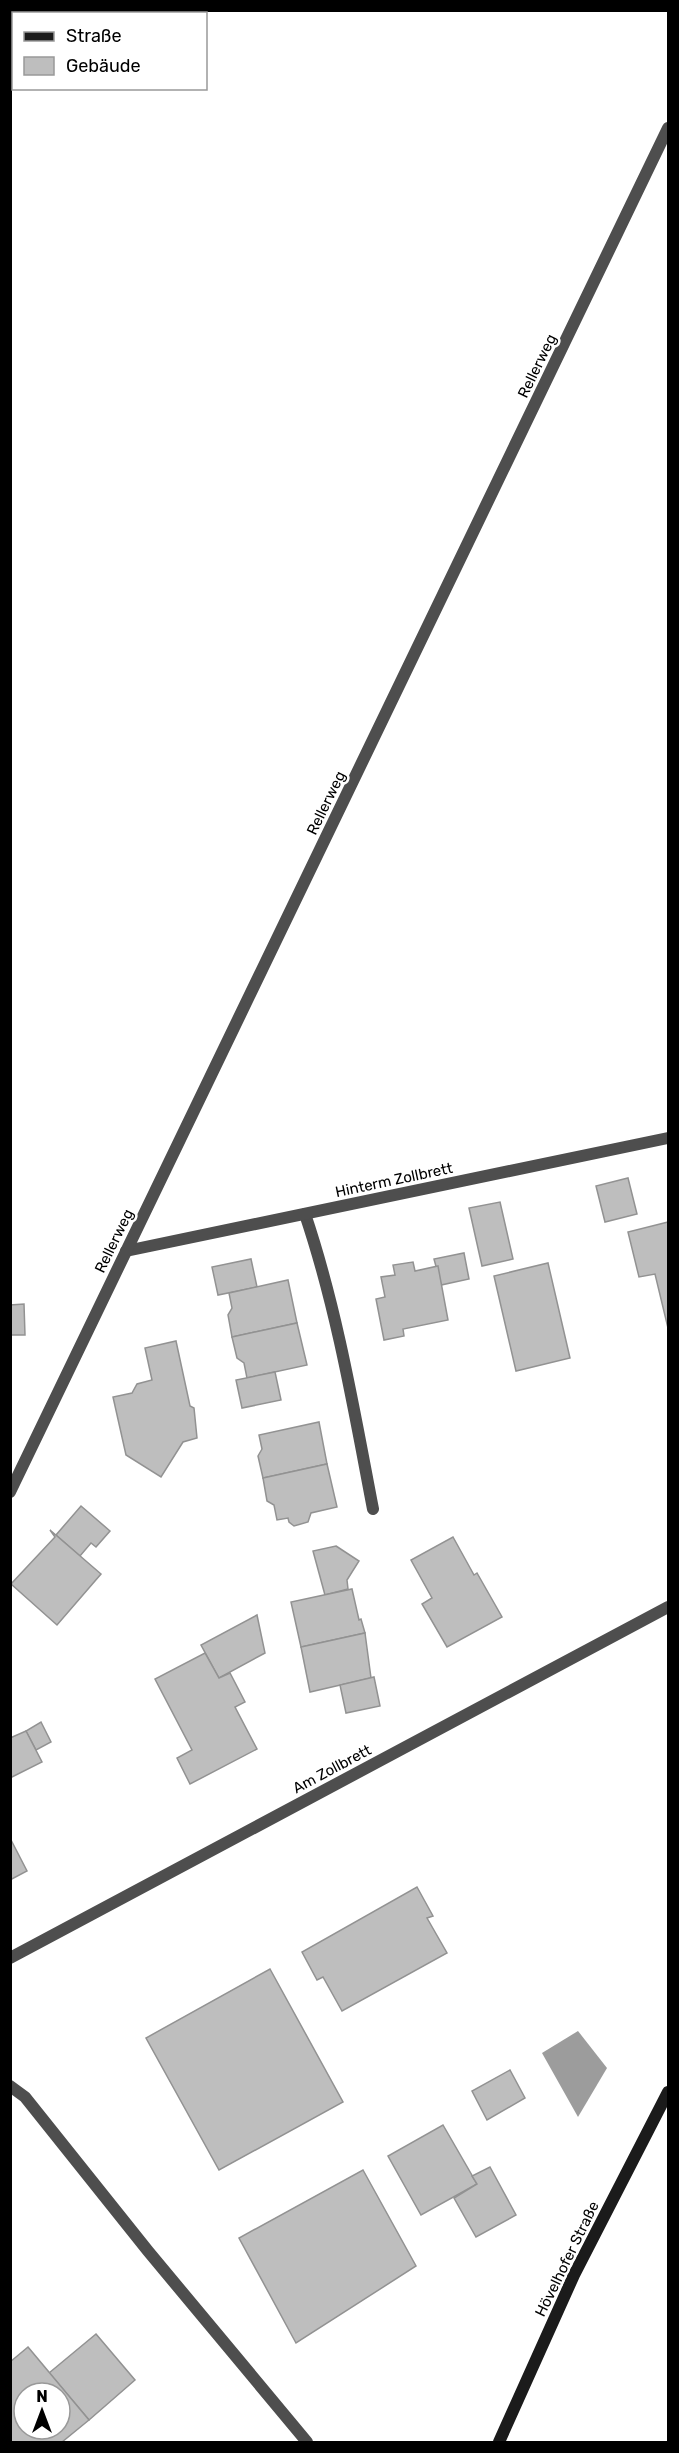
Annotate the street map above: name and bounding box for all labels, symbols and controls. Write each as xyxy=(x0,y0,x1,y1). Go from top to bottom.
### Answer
legend xyxy=(12,12,207,90)
text: Straße xyxy=(66,25,122,47)
text: Gebäude xyxy=(66,55,141,77)
street label: Rellerweg xyxy=(514,331,560,401)
street label: Rellerweg xyxy=(303,768,349,838)
street label: Hinterm Zollbrett xyxy=(334,1159,454,1201)
street label: Rellerweg xyxy=(91,1206,137,1276)
street label: Am Zollbrett xyxy=(290,1741,374,1797)
street label: Hövelhofer Straße xyxy=(531,2198,603,2320)
north arrow xyxy=(12,2381,72,2441)
text: N xyxy=(36,2387,48,2406)

